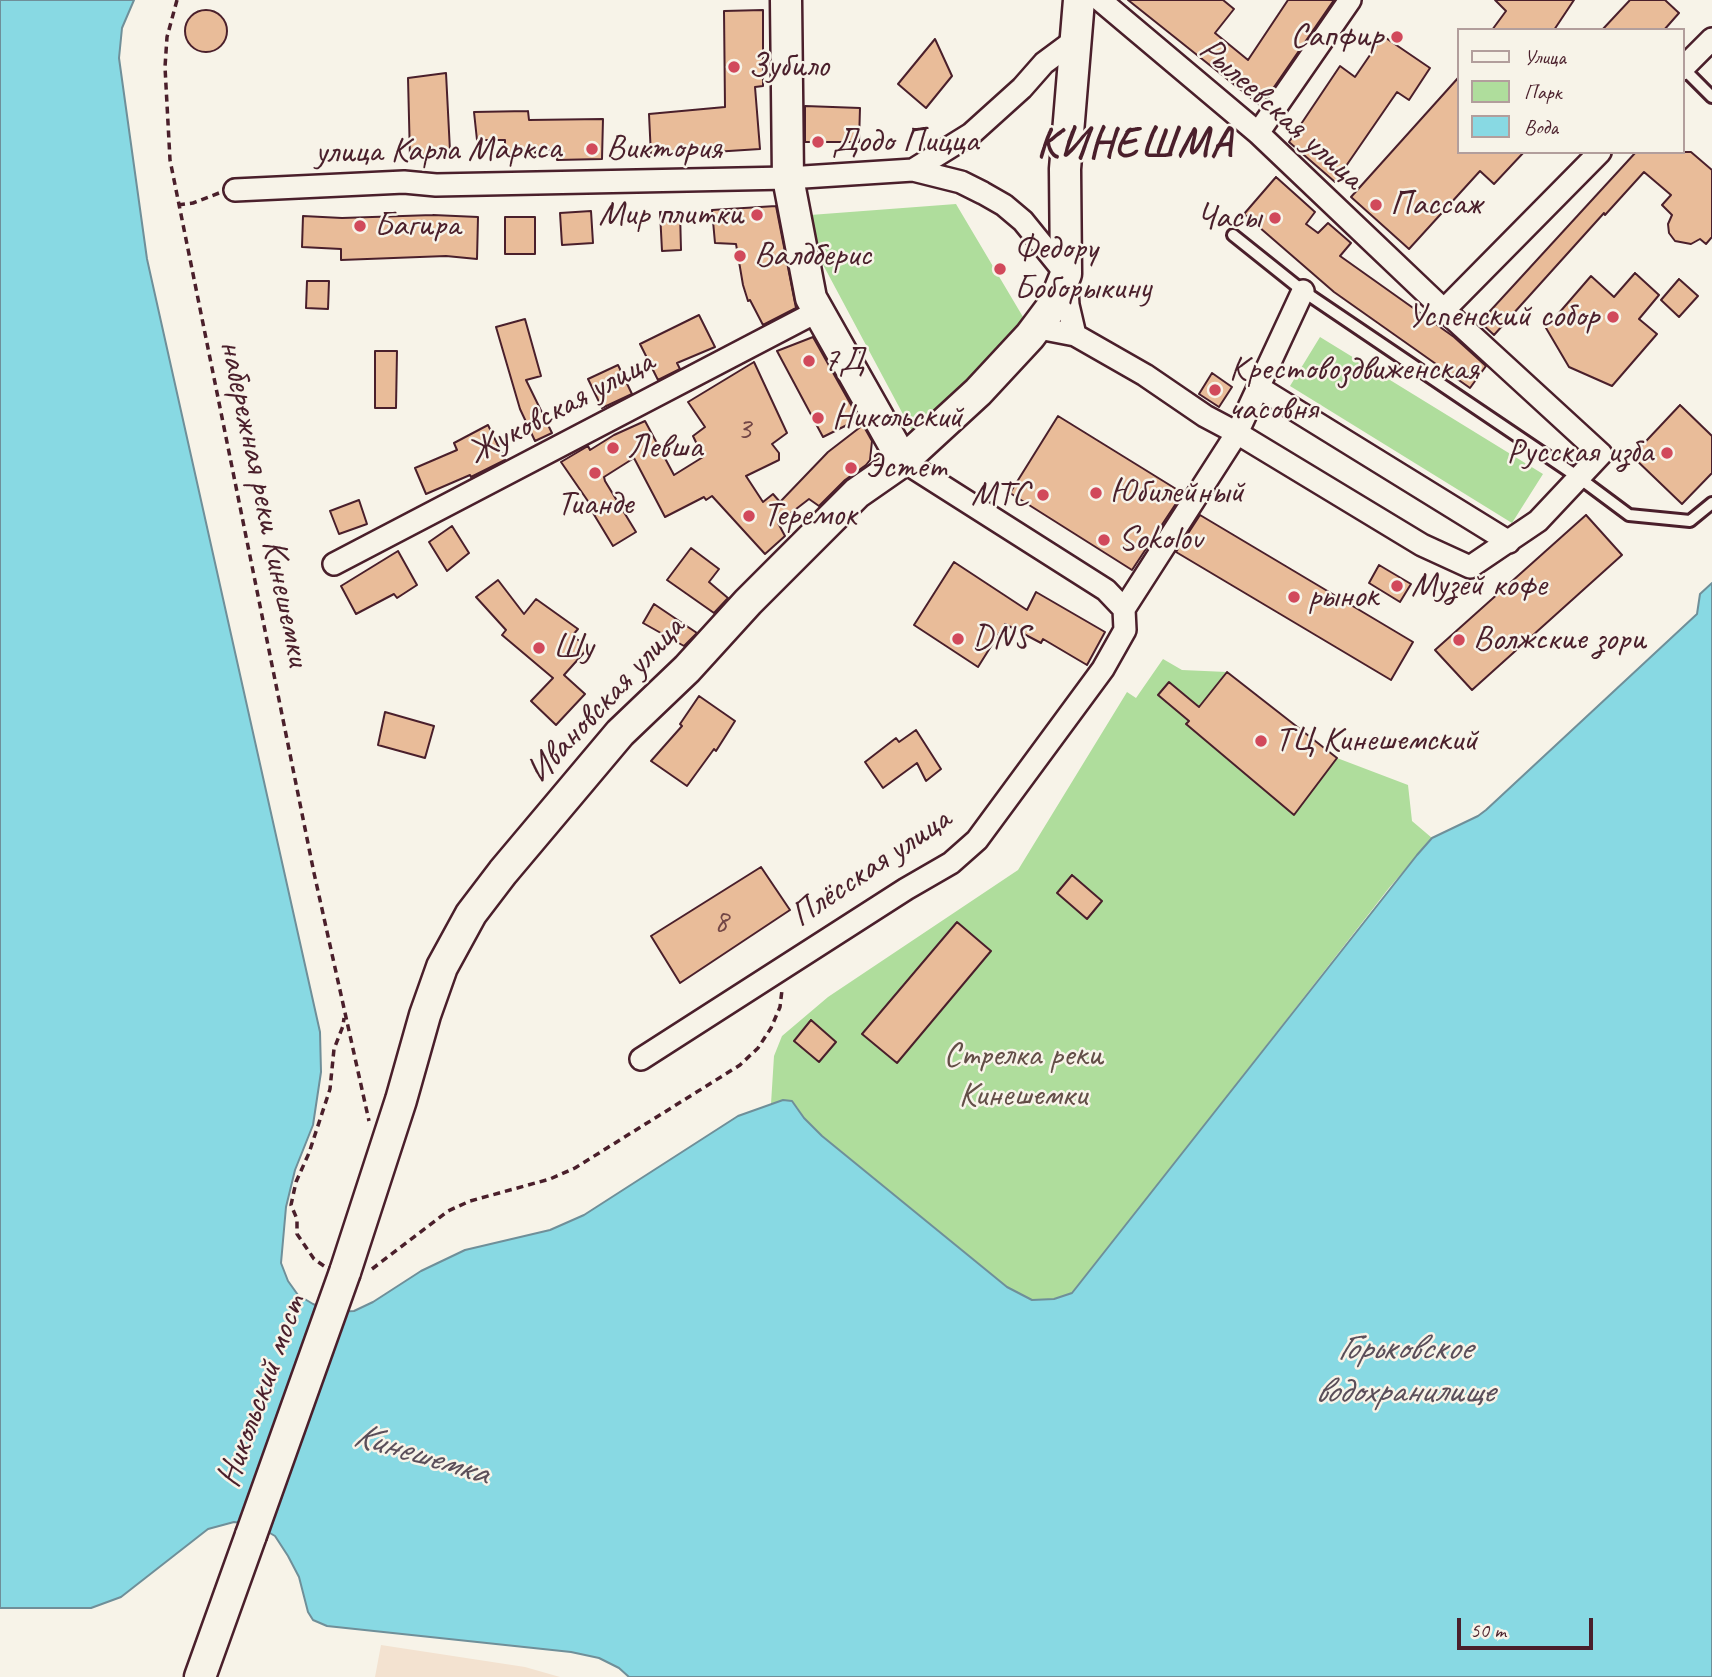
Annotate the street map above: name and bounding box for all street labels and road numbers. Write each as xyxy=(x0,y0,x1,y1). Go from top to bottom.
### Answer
street label: Рылеевская улица xyxy=(1190,29,1372,199)
street label: улица Карла Маркса xyxy=(314,128,562,174)
street label: набережная реки Кинешемки xyxy=(209,336,319,670)
street label: Жуковская улица xyxy=(461,341,661,475)
street label: Ивановская улица xyxy=(518,608,694,792)
street label: Плёсская улица xyxy=(783,799,959,937)
street label: Никольский мост xyxy=(208,1289,316,1493)

